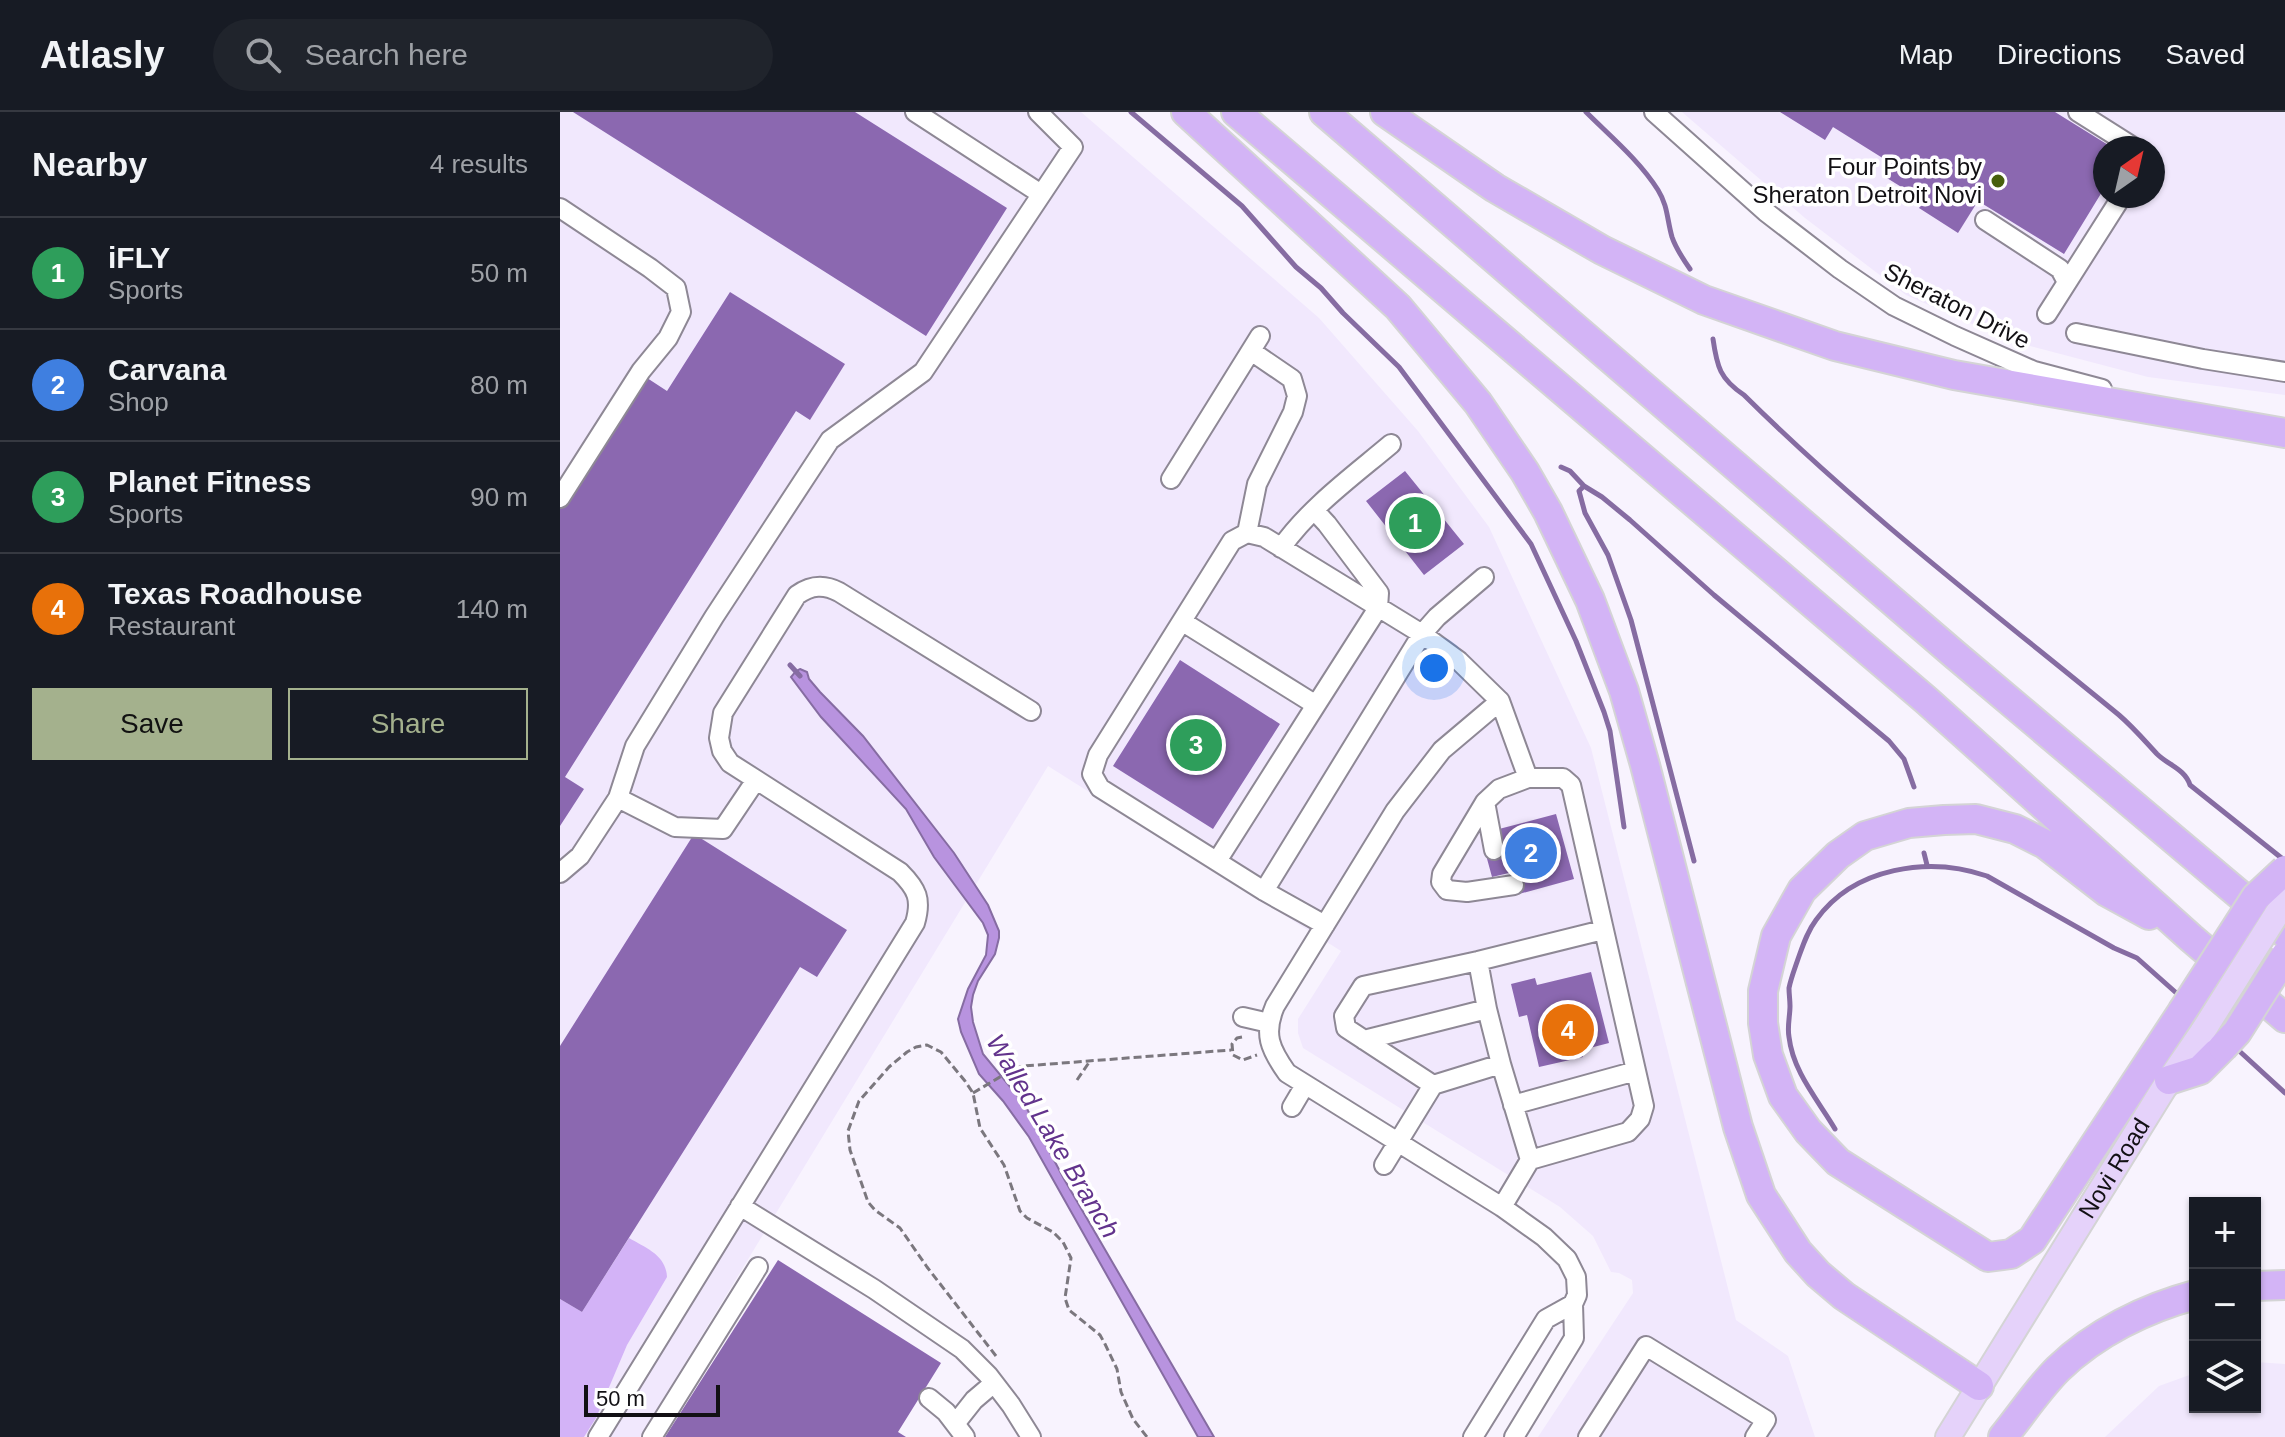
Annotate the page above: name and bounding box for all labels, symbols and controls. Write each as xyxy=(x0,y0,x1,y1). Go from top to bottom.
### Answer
search box xyxy=(213,19,773,91)
icon: search xyxy=(241,33,285,77)
text: Atlasly xyxy=(40,34,165,76)
text: Search here xyxy=(305,38,468,71)
text: Map xyxy=(1899,39,1953,70)
text: Directions xyxy=(1997,39,2122,70)
text: Saved xyxy=(2166,39,2245,70)
north arrow xyxy=(2093,136,2165,208)
text: Nearby xyxy=(32,145,147,183)
text: 4 results xyxy=(430,149,528,179)
place label: Four Points by Sheraton Detroit Novi xyxy=(1753,153,1982,208)
marker: Four Points by Sheraton Detroit Novi xyxy=(1989,172,2007,190)
text: iFLY xyxy=(108,241,170,274)
street label: Sheraton Drive xyxy=(1880,257,2035,354)
text: 1 xyxy=(51,258,65,288)
text: 50 m xyxy=(470,258,528,288)
text: Sports xyxy=(108,275,183,305)
text: Carvana xyxy=(108,353,226,386)
text: 2 xyxy=(51,370,65,400)
text: 80 m xyxy=(470,370,528,400)
text: Shop xyxy=(108,387,169,417)
text: Planet Fitness xyxy=(108,465,311,498)
text: 3 xyxy=(51,482,65,512)
text: 90 m xyxy=(470,482,528,512)
pin: 1 xyxy=(1389,493,1441,553)
text: Sports xyxy=(108,499,183,529)
text: Texas Roadhouse xyxy=(108,577,363,610)
text: 4 xyxy=(51,594,65,624)
text: 140 m xyxy=(456,594,528,624)
text: Restaurant xyxy=(108,611,235,641)
your location xyxy=(1414,648,1454,688)
button: Save xyxy=(32,688,272,760)
button: Share xyxy=(288,688,528,760)
pin: 3 xyxy=(1170,715,1222,775)
pin: 2 xyxy=(1505,823,1557,883)
pin: 4 xyxy=(1542,1000,1594,1060)
water label: Walled Lake Branch xyxy=(980,1029,1126,1243)
street label: Novi Road xyxy=(2073,1113,2155,1223)
map controls xyxy=(2189,1197,2261,1413)
button: + xyxy=(2189,1197,2261,1269)
button: − xyxy=(2189,1269,2261,1341)
button: layers xyxy=(2189,1341,2261,1413)
scale bar xyxy=(584,1381,720,1417)
text: 50 m xyxy=(596,1386,645,1411)

